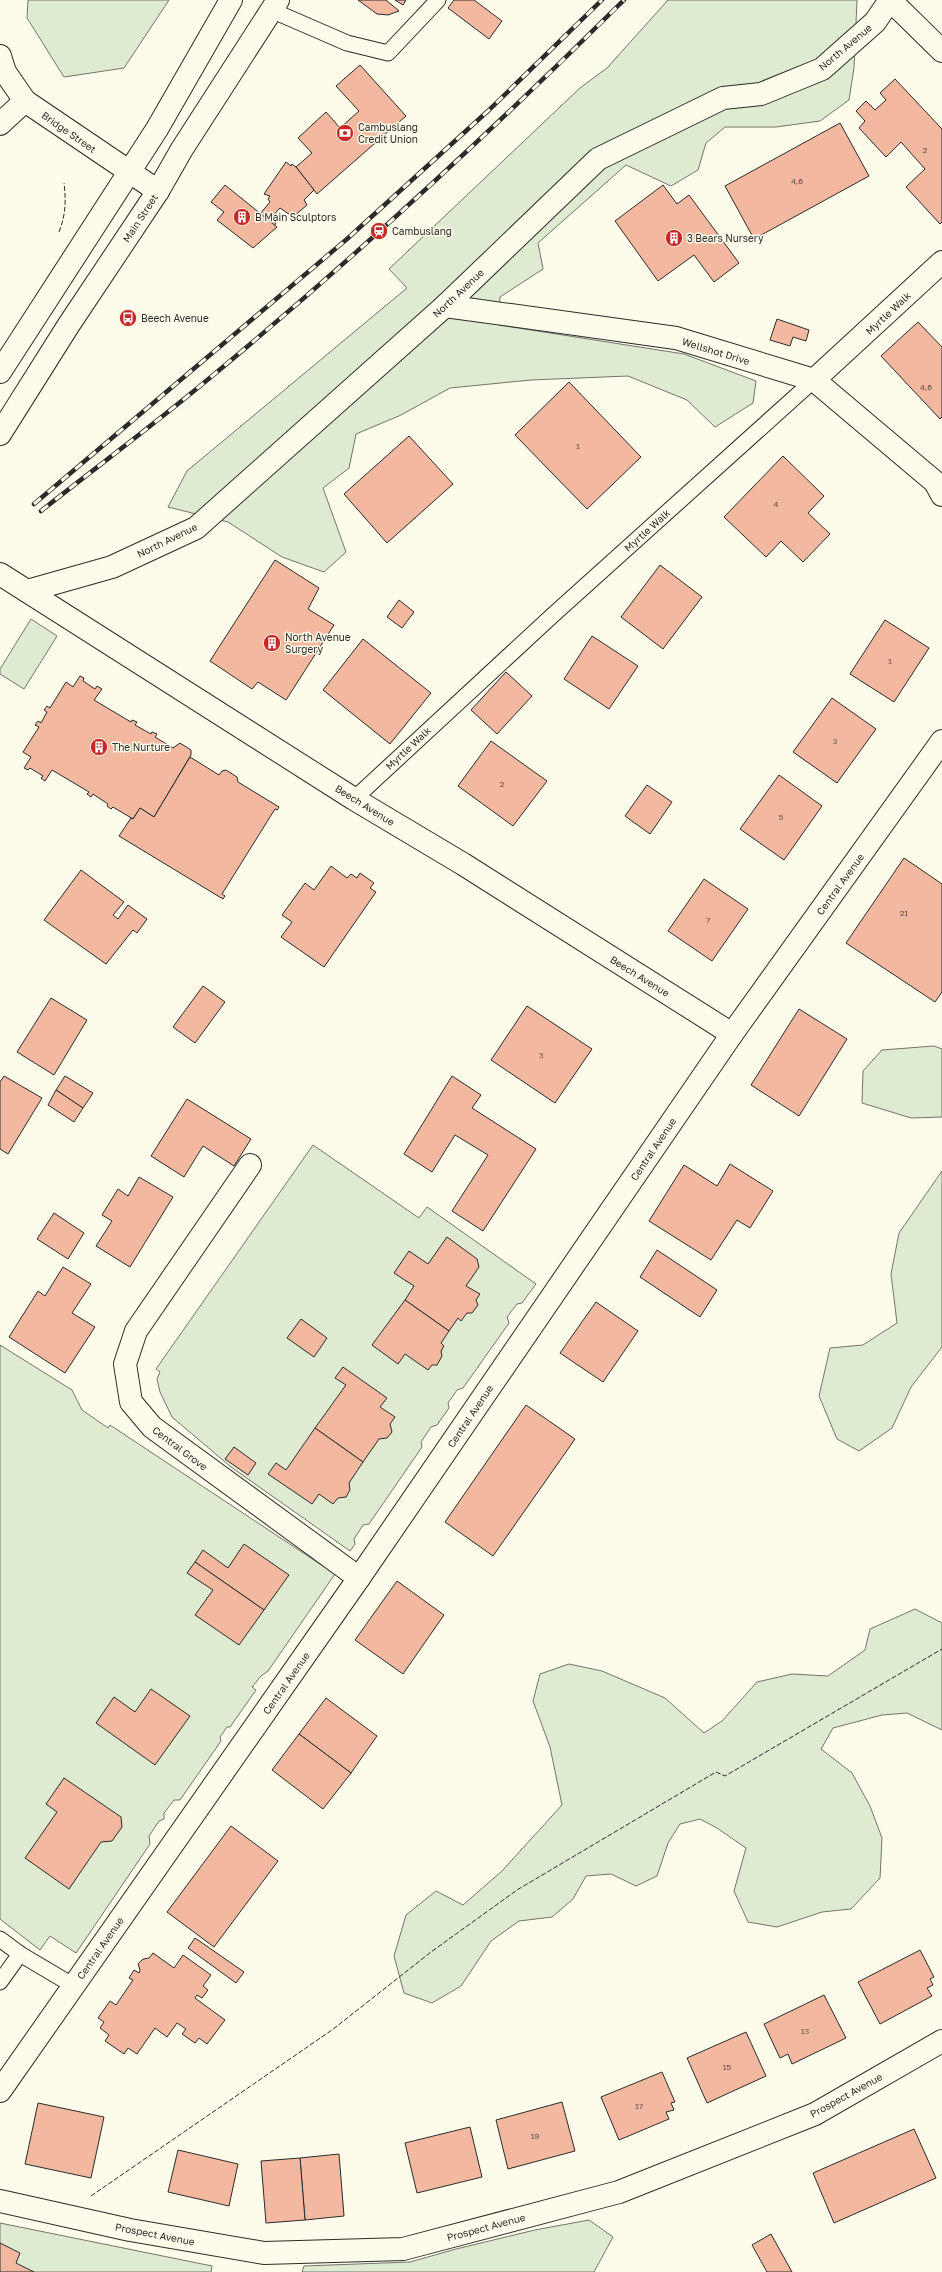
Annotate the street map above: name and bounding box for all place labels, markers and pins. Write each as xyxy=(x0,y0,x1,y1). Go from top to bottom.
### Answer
place label: Cambuslang Credit Union xyxy=(358,121,418,145)
bank icon: Cambuslang Credit Union xyxy=(335,123,355,143)
building icon: B Main Sculptors xyxy=(232,207,252,227)
place label: B Main Sculptors xyxy=(255,211,336,223)
station icon: Cambuslang xyxy=(369,221,389,241)
place label: Cambuslang xyxy=(392,225,452,237)
building icon: 3 Bears Nursery xyxy=(664,228,684,248)
place label: 3 Bears Nursery xyxy=(687,232,764,244)
bus stop icon: Beech Avenue xyxy=(118,308,138,328)
place label: Beech Avenue xyxy=(141,312,209,324)
place label: North Avenue Surgery xyxy=(285,631,351,655)
building icon: North Avenue Surgery xyxy=(262,633,282,653)
building icon: The Nurture xyxy=(89,737,109,757)
place label: The Nurture xyxy=(112,741,170,753)

